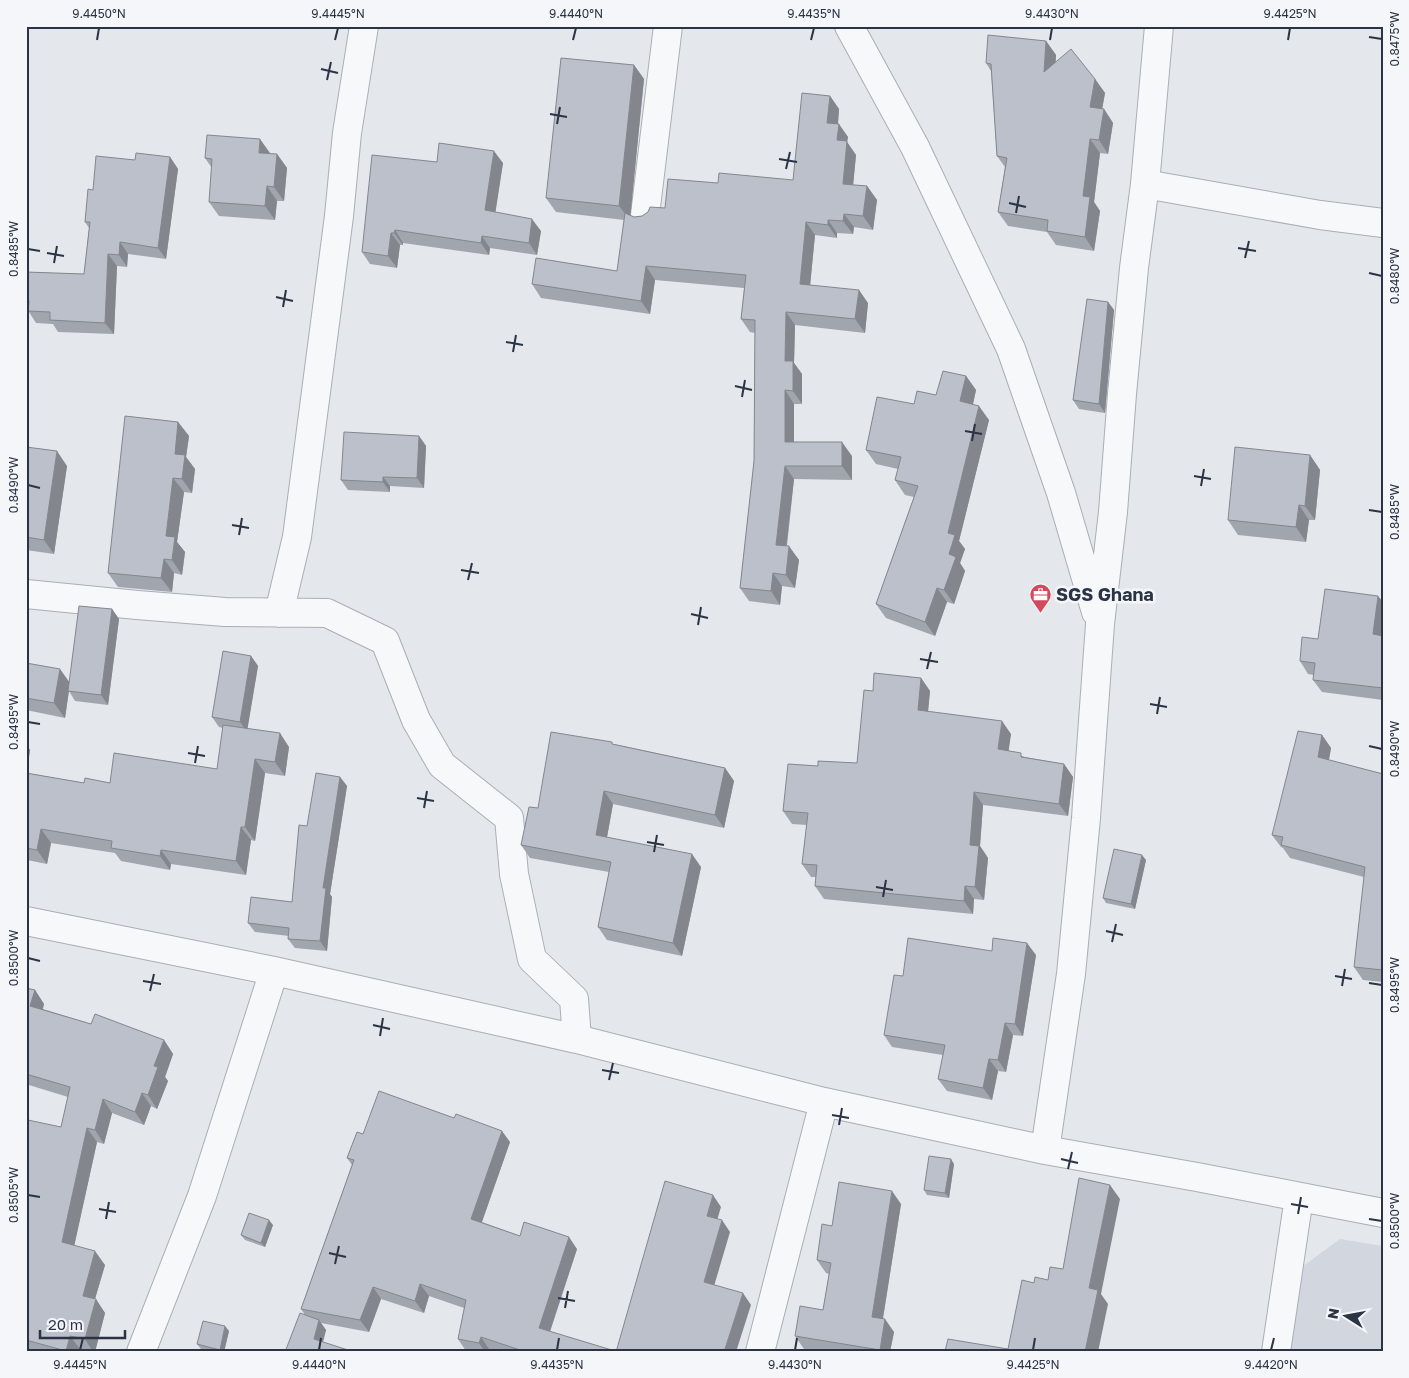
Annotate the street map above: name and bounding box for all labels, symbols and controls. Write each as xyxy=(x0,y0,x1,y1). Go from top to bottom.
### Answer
text: 9.4450°N xyxy=(72,6,126,21)
text: 9.4445°N xyxy=(311,6,365,21)
text: 9.4440°N xyxy=(549,6,603,21)
text: 9.4435°N xyxy=(787,6,841,21)
text: 9.4430°N xyxy=(1025,6,1079,21)
text: 9.4425°N xyxy=(1263,6,1317,21)
text: 0.8475°W xyxy=(1387,11,1402,67)
text: 0.8485°W xyxy=(6,220,21,277)
text: 0.8480°W xyxy=(1387,247,1402,304)
text: 0.8490°W xyxy=(6,456,21,513)
text: 0.8485°W xyxy=(1387,483,1402,540)
office icon: SGS Ghana xyxy=(1028,582,1052,613)
place label: SGS Ghana xyxy=(1056,583,1154,605)
text: 0.8495°W xyxy=(6,693,21,750)
text: 0.8490°W xyxy=(1387,720,1402,777)
text: 0.8500°W xyxy=(6,929,21,986)
text: 0.8495°W xyxy=(1387,956,1402,1013)
text: 0.8505°W xyxy=(6,1167,21,1223)
text: 0.8500°W xyxy=(1387,1192,1402,1249)
north arrow xyxy=(1322,1290,1372,1340)
text: N xyxy=(1323,1307,1342,1320)
scale bar xyxy=(40,1308,125,1340)
text: 20 m xyxy=(48,1315,83,1333)
text: 9.4445°N xyxy=(53,1357,107,1372)
text: 9.4440°N xyxy=(292,1357,346,1372)
text: 9.4435°N xyxy=(530,1357,584,1372)
text: 9.4430°N xyxy=(768,1357,822,1372)
text: 9.4425°N xyxy=(1006,1357,1060,1372)
text: 9.4420°N xyxy=(1244,1357,1298,1372)

